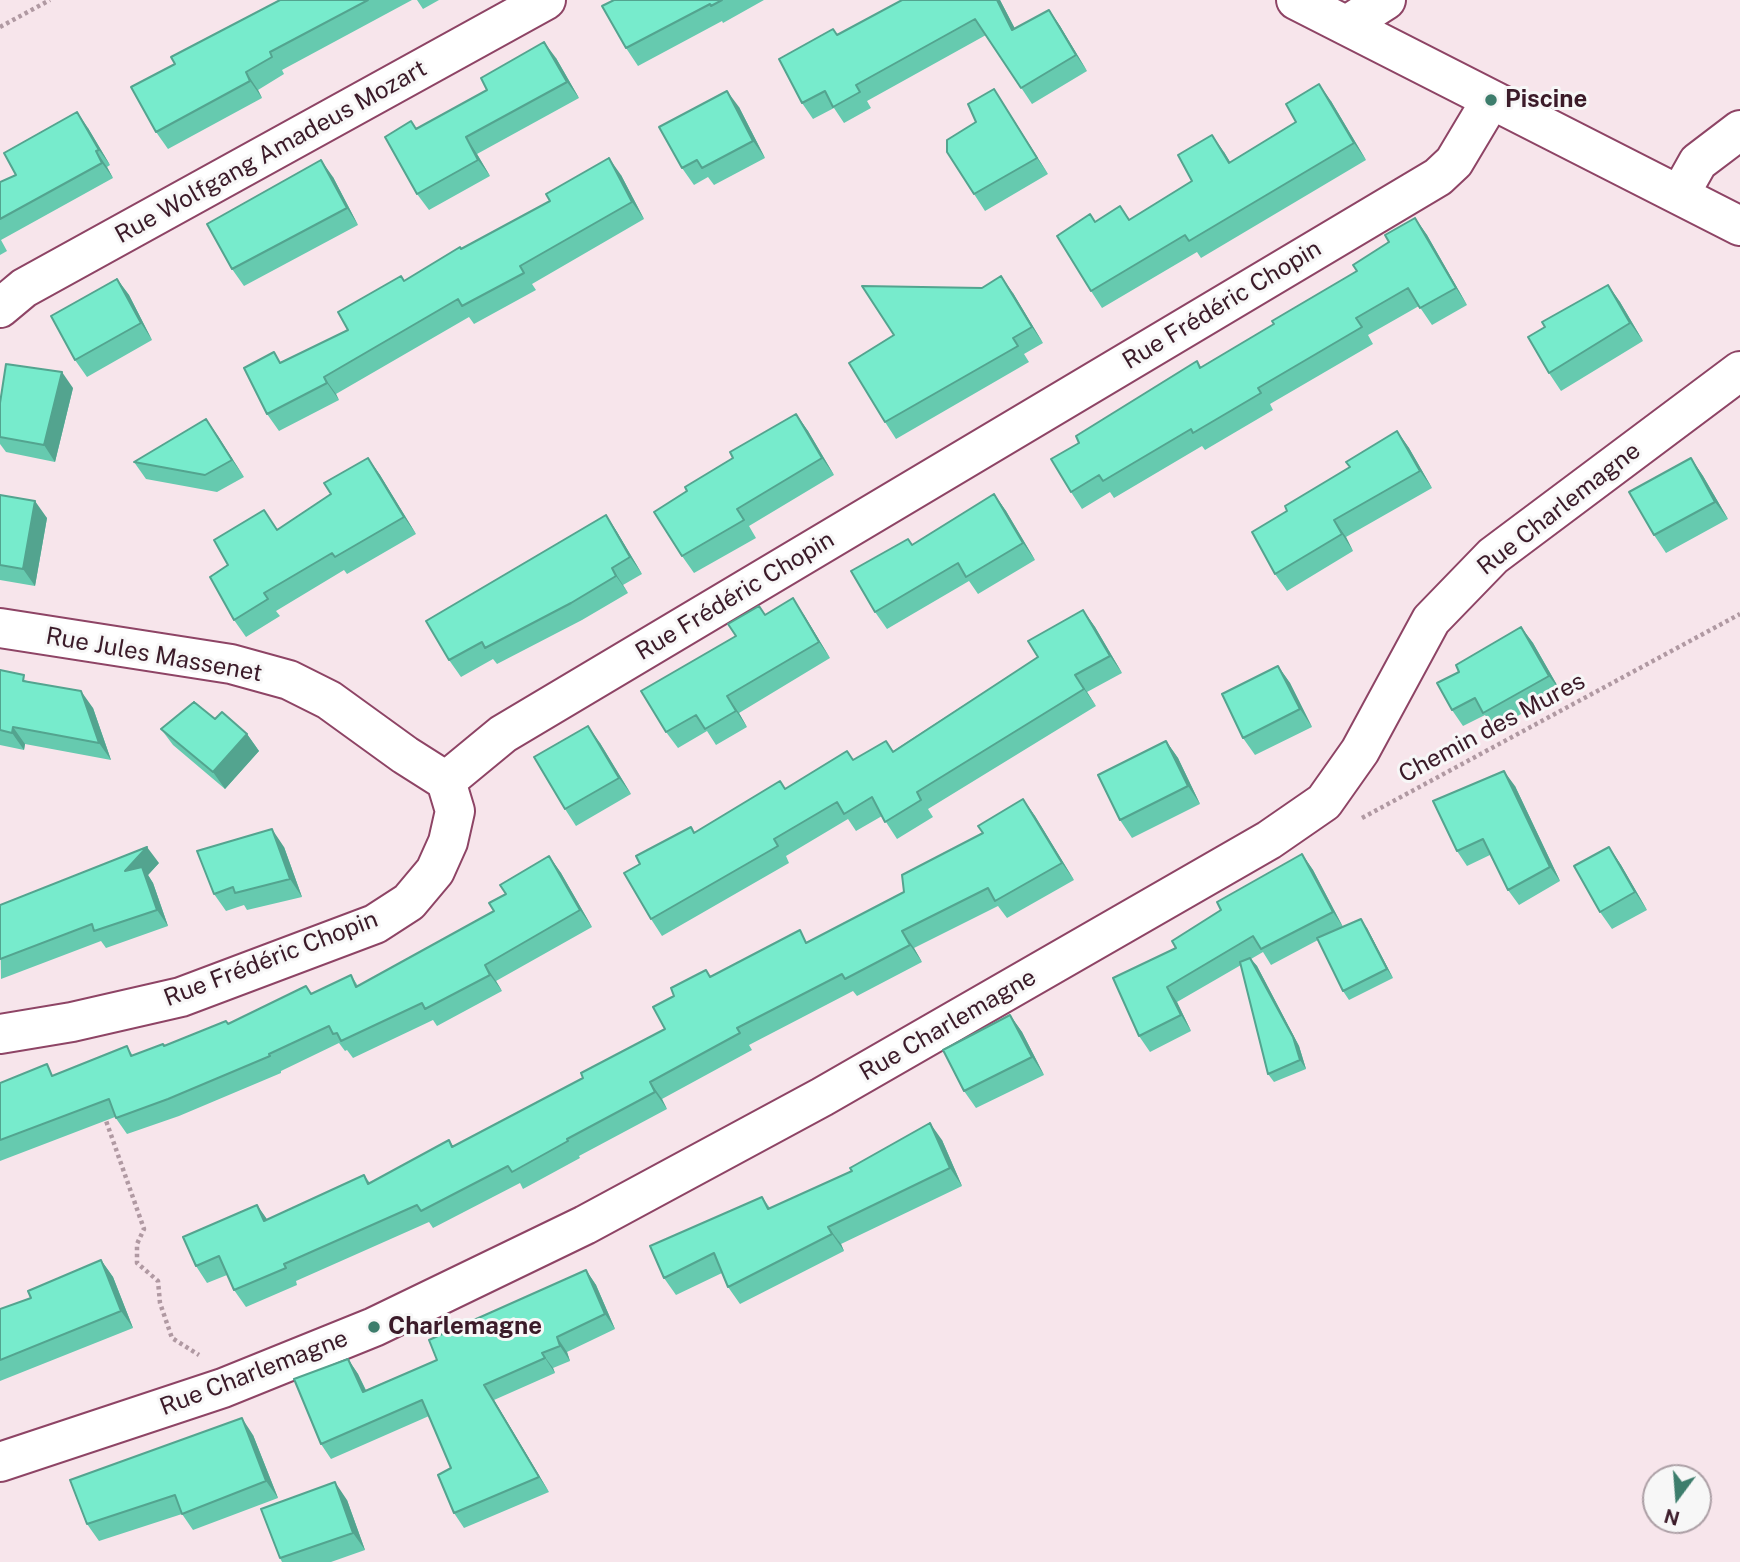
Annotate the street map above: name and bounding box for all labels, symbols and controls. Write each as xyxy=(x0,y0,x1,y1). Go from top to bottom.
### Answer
street label: Rue Wolfgang Amadeus Mozart xyxy=(110,54,432,250)
place label: Piscine xyxy=(1505,86,1587,114)
marker: Piscine xyxy=(1483,92,1499,108)
street label: Rue Frédéric Chopin xyxy=(1117,234,1327,376)
street label: Rue Charlemagne xyxy=(1472,436,1646,582)
street label: Rue Frédéric Chopin xyxy=(630,525,840,667)
street label: Rue Jules Massenet xyxy=(43,622,265,688)
street label: Chemin des Mures xyxy=(1394,667,1590,789)
street label: Rue Frédéric Chopin xyxy=(160,905,382,1013)
street label: Rue Charlemagne xyxy=(855,963,1041,1087)
place label: Charlemagne xyxy=(388,1313,542,1341)
marker: Charlemagne xyxy=(366,1319,382,1335)
street label: Rue Charlemagne xyxy=(156,1324,352,1422)
north arrow xyxy=(1642,1464,1712,1534)
text: N xyxy=(1662,1505,1682,1530)

